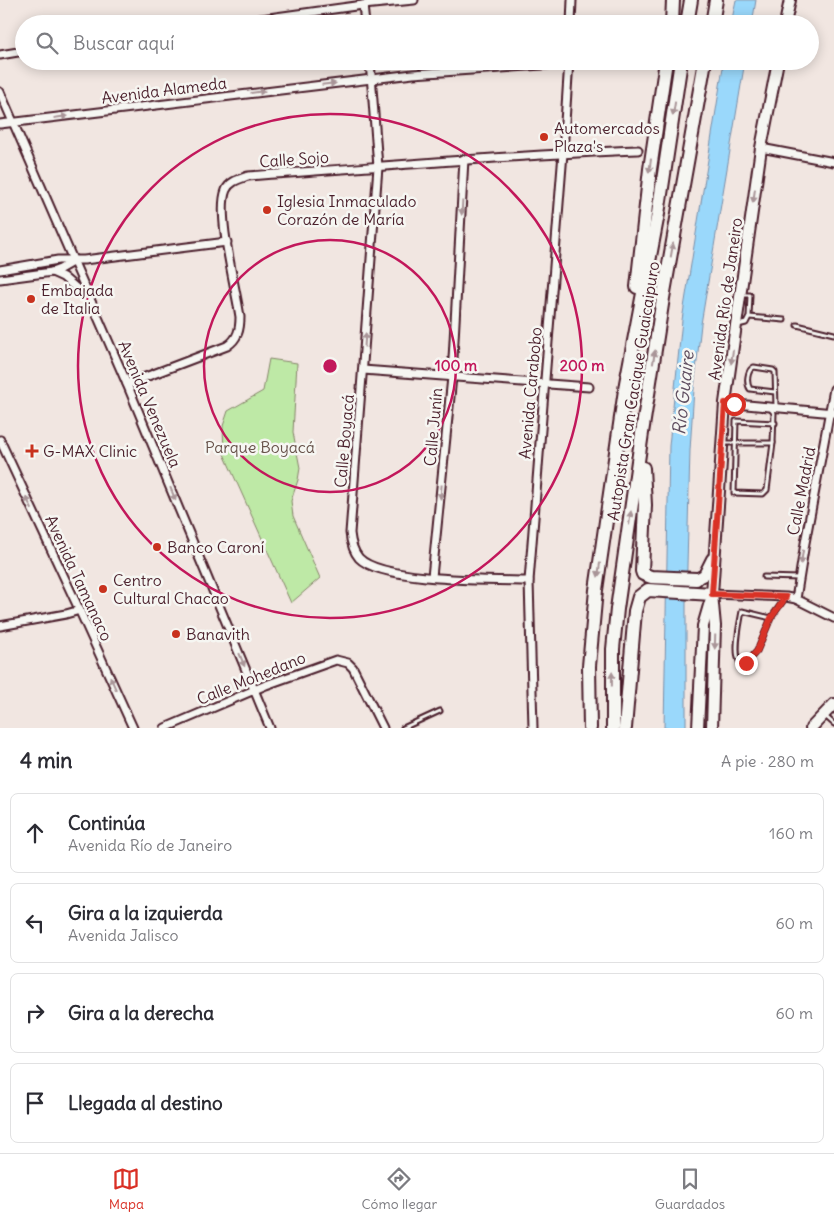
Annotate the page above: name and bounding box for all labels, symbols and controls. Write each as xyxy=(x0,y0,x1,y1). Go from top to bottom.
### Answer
search box xyxy=(15,15,819,70)
icon: search xyxy=(33,29,61,57)
text: Buscar aquí xyxy=(73,31,174,55)
street label: Avenida Alameda xyxy=(100,72,228,108)
one-way arrow xyxy=(322,80,338,88)
one-way arrow xyxy=(251,88,267,96)
one-way arrow xyxy=(670,102,678,118)
one-way arrow xyxy=(53,113,69,121)
place label: Automercados Plaza's xyxy=(554,118,660,156)
marker: Automercados Plaza's xyxy=(538,131,550,143)
street label: Calle Sojo xyxy=(259,147,329,171)
one-way arrow xyxy=(646,159,654,175)
one-way arrow xyxy=(749,188,757,204)
place label: Iglesia Inmaculado Corazón de María xyxy=(277,191,416,229)
one-way arrow xyxy=(457,200,465,216)
marker: Iglesia Inmaculado Corazón de María xyxy=(261,204,273,216)
street label: Avenida Río de Janeiro xyxy=(704,216,746,382)
one-way arrow xyxy=(668,242,676,258)
street label: Autopista Gran Cacique Guaicaipuro xyxy=(603,260,663,522)
place label: Embajada de Italia xyxy=(41,280,114,318)
marker: Embajada de Italia xyxy=(25,293,37,305)
street label: Avenida Carabobo xyxy=(514,326,546,460)
one-way arrow xyxy=(362,332,370,348)
street label: Avenida Venezuela xyxy=(114,338,186,470)
one-way arrow xyxy=(650,349,658,365)
water label: Río Guaire xyxy=(667,349,699,436)
one-way arrow xyxy=(728,349,736,365)
text: 100 m xyxy=(435,356,477,375)
text: 200 m xyxy=(560,356,604,375)
centre of rings xyxy=(321,357,339,375)
street label: Calle Junín xyxy=(420,387,446,467)
street label: Calle Boyacá xyxy=(330,393,358,489)
route start xyxy=(723,393,746,416)
park label: Parque Boyacá xyxy=(205,437,315,457)
place label: G-MAX Clinic xyxy=(43,441,137,461)
marker: G-MAX Clinic xyxy=(25,444,39,458)
street label: Calle Madrid xyxy=(783,445,819,537)
one-way arrow xyxy=(437,485,445,501)
one-way arrow xyxy=(169,487,177,501)
one-way arrow xyxy=(25,495,33,510)
one-way arrow xyxy=(626,510,634,526)
street label: Avenida Tamanaco xyxy=(41,512,117,644)
place label: Banco Caroní xyxy=(167,537,265,557)
marker: Banco Caroní xyxy=(151,541,163,553)
one-way arrow xyxy=(798,550,806,566)
one-way arrow xyxy=(594,563,602,579)
place label: Centro Cultural Chacao xyxy=(113,570,229,608)
marker: Centro Cultural Chacao xyxy=(97,583,109,595)
place label: Banavith xyxy=(186,624,250,644)
marker: Banavith xyxy=(170,628,182,640)
one-way arrow xyxy=(710,634,718,650)
street label: Calle Mohedano xyxy=(194,647,308,709)
route end xyxy=(735,652,758,675)
one-way arrow xyxy=(238,653,246,667)
one-way arrow xyxy=(608,671,616,687)
one-way arrow xyxy=(108,676,117,691)
text: 4 min xyxy=(20,747,72,774)
text: A pie · 280 m xyxy=(721,751,814,771)
text: Continúa xyxy=(68,811,145,835)
icon: ahead xyxy=(21,819,49,847)
text: 160 m xyxy=(769,823,813,843)
text: Avenida Río de Janeiro xyxy=(68,835,232,855)
text: Gira a la izquierda xyxy=(68,901,223,925)
icon: left xyxy=(21,909,49,937)
text: 60 m xyxy=(775,913,813,933)
text: Avenida Jalisco xyxy=(68,925,178,945)
icon: right xyxy=(21,999,49,1027)
text: Gira a la derecha xyxy=(68,1001,214,1025)
text: 60 m xyxy=(775,1003,813,1023)
icon: arrive xyxy=(21,1089,49,1117)
text: Llegada al destino xyxy=(68,1091,223,1115)
tab: Mapa xyxy=(109,1165,144,1213)
tab: Cómo llegar xyxy=(362,1165,437,1213)
tab: Guardados xyxy=(655,1165,725,1213)

